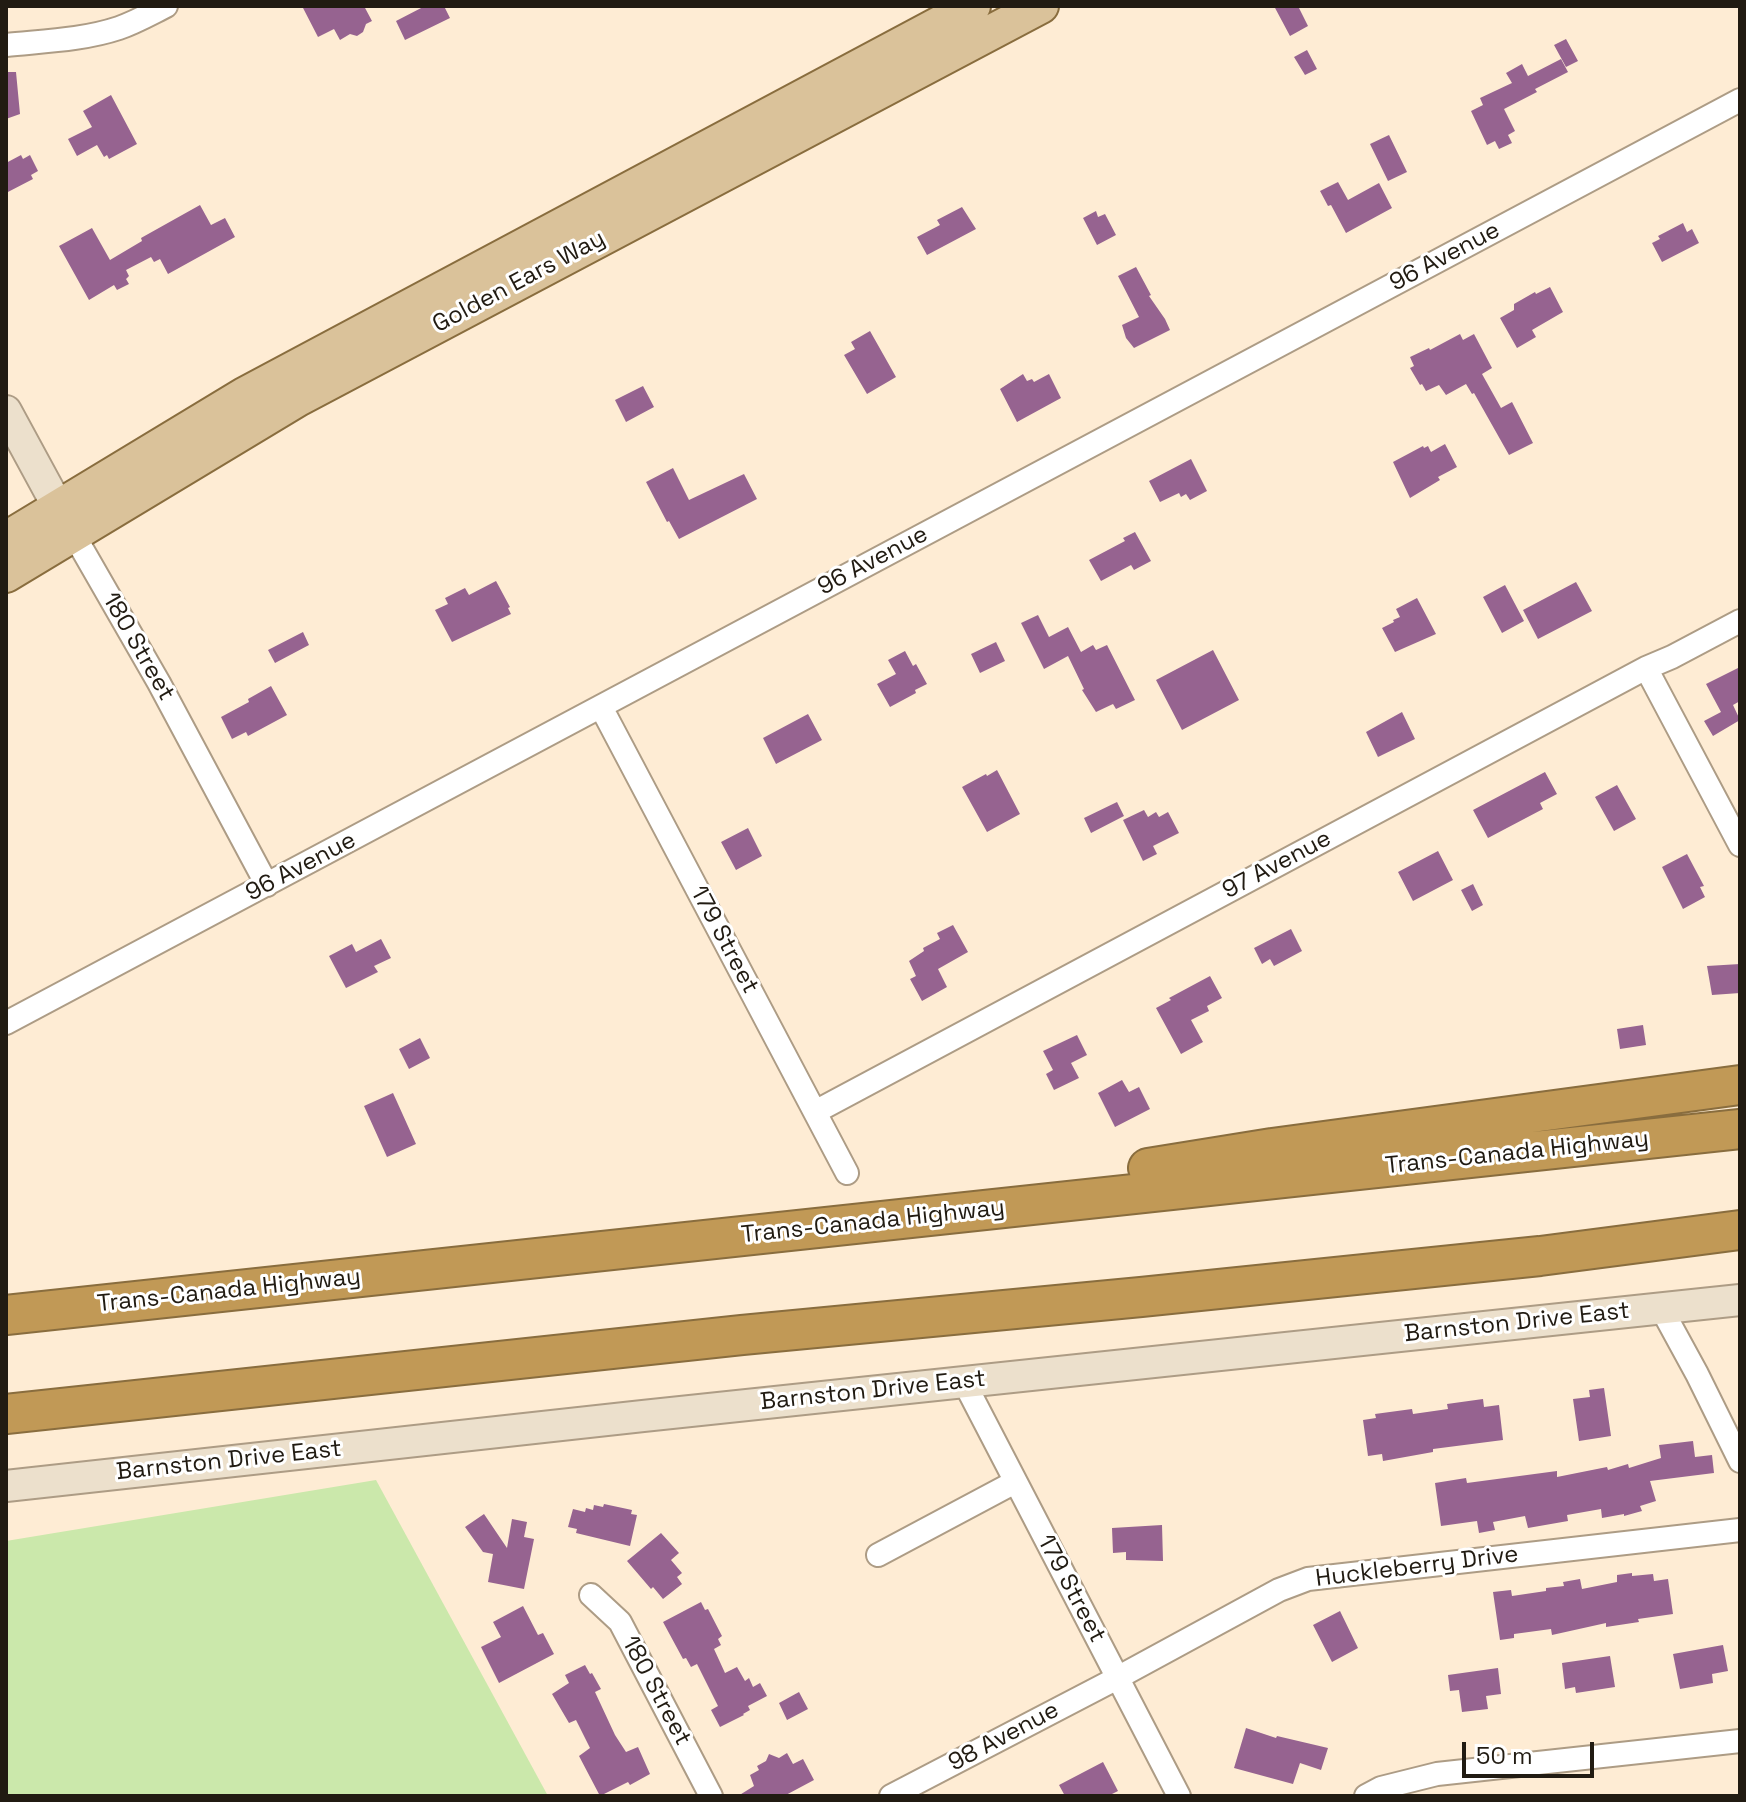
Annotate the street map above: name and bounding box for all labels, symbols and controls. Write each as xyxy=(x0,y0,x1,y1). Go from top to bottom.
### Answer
street label: 96 Avenue xyxy=(1385,216,1505,298)
street label: Golden Ears Way xyxy=(428,224,610,340)
street label: 96 Avenue xyxy=(813,520,933,602)
street label: 180 Street xyxy=(96,588,180,706)
street label: 97 Avenue xyxy=(1218,824,1336,906)
street label: 96 Avenue xyxy=(241,826,361,908)
street label: 179 Street xyxy=(684,881,764,999)
street label: Trans-Canada Highway xyxy=(1384,1125,1650,1181)
street label: Trans-Canada Highway xyxy=(740,1194,1006,1250)
street label: Trans-Canada Highway xyxy=(96,1263,362,1319)
street label: Barnston Drive East xyxy=(1403,1297,1631,1349)
street label: Barnston Drive East xyxy=(759,1365,987,1417)
street label: Barnston Drive East xyxy=(115,1435,343,1487)
street label: 179 Street xyxy=(1031,1530,1111,1648)
street label: Huckleberry Drive xyxy=(1314,1540,1520,1594)
street label: 180 Street xyxy=(615,1631,697,1751)
street label: 98 Avenue xyxy=(944,1696,1064,1778)
scale bar xyxy=(1466,1726,1598,1776)
text: 50 m xyxy=(1476,1740,1533,1771)

